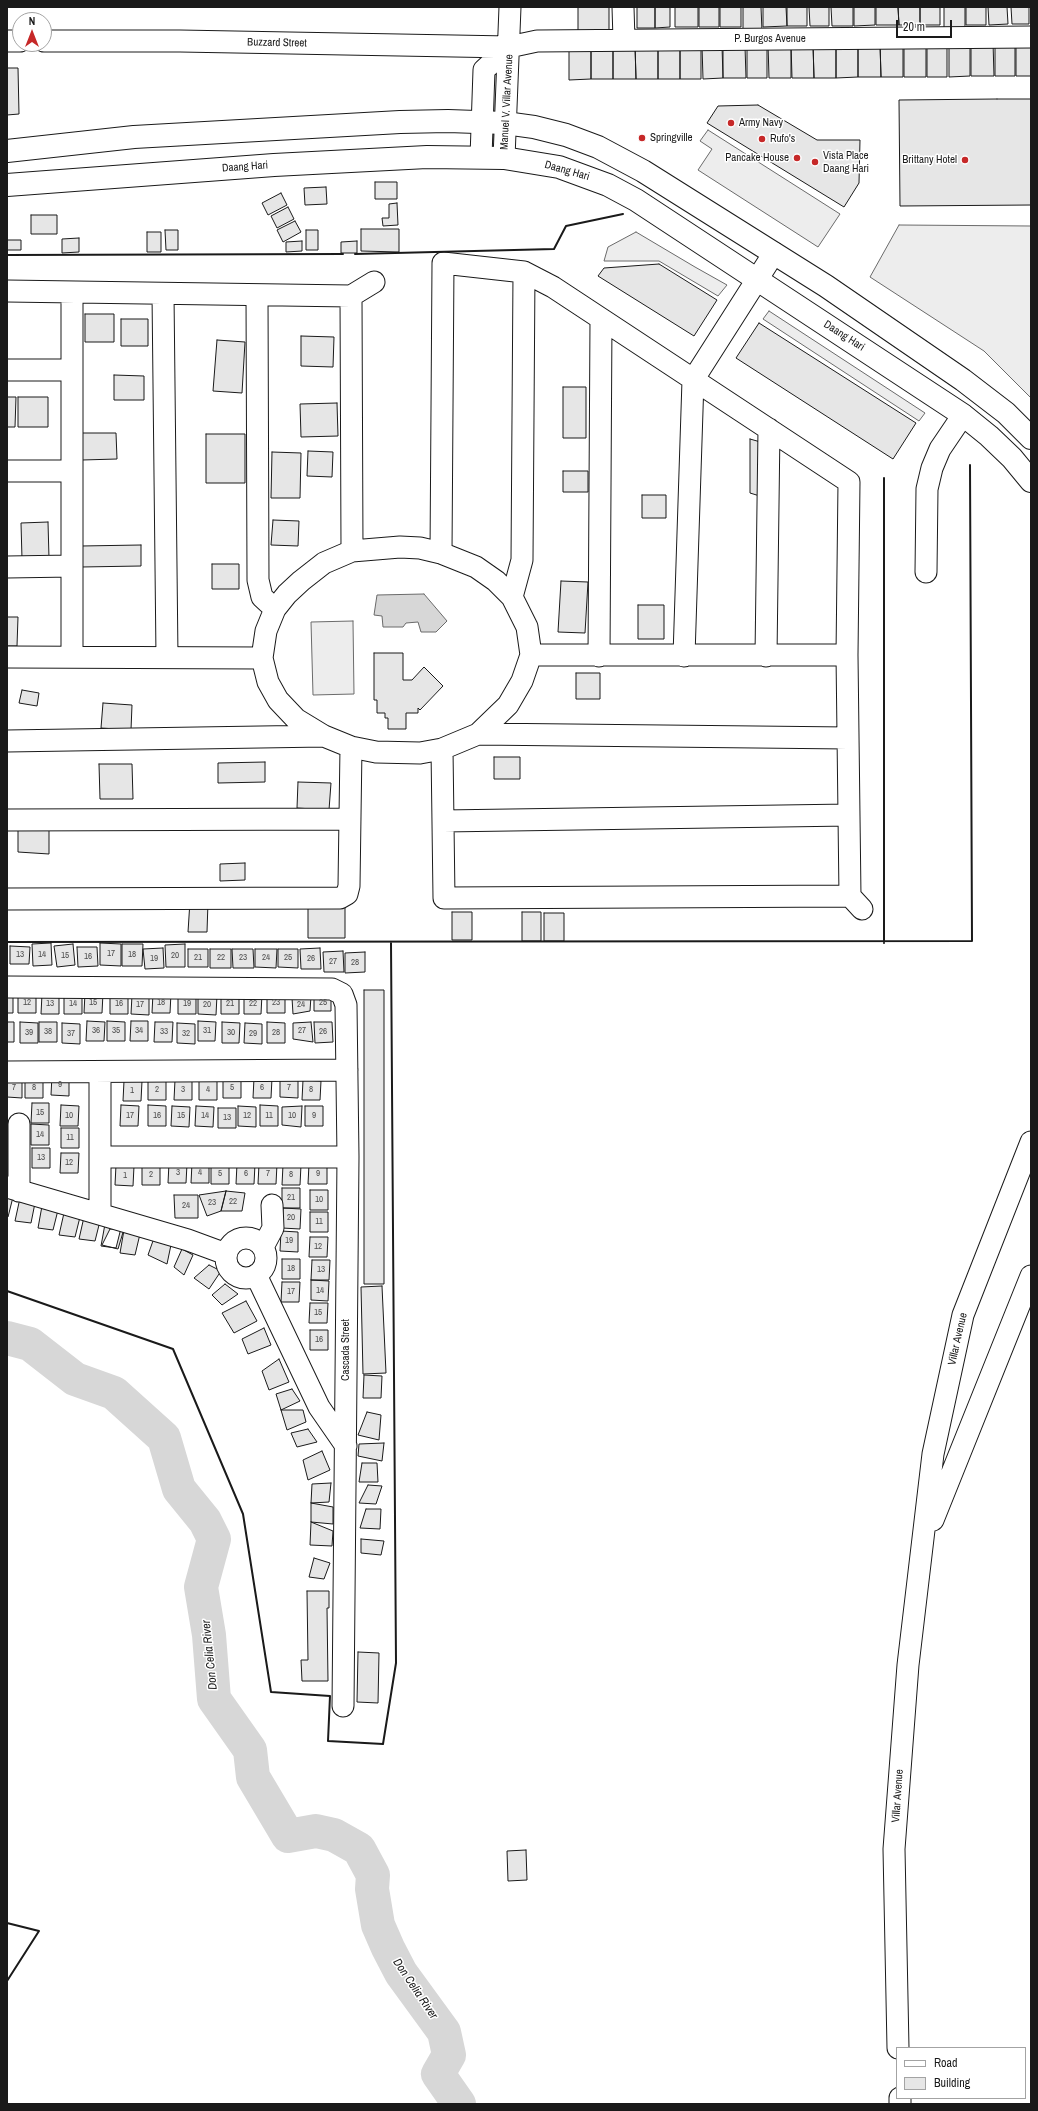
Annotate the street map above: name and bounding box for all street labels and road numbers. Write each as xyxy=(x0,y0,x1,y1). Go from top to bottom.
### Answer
street label: P. Burgos Avenue xyxy=(734,32,806,46)
street label: Buzzard Street xyxy=(247,36,307,50)
street label: Manuel V. Villar Avenue xyxy=(498,54,516,150)
street label: Daang Hari xyxy=(543,158,591,184)
street label: Daang Hari xyxy=(222,159,268,175)
street label: Daang Hari xyxy=(821,318,867,354)
street label: Villar Avenue xyxy=(946,1312,970,1366)
street label: Cascada Street xyxy=(339,1319,353,1381)
street label: Villar Avenue xyxy=(890,1769,906,1823)

